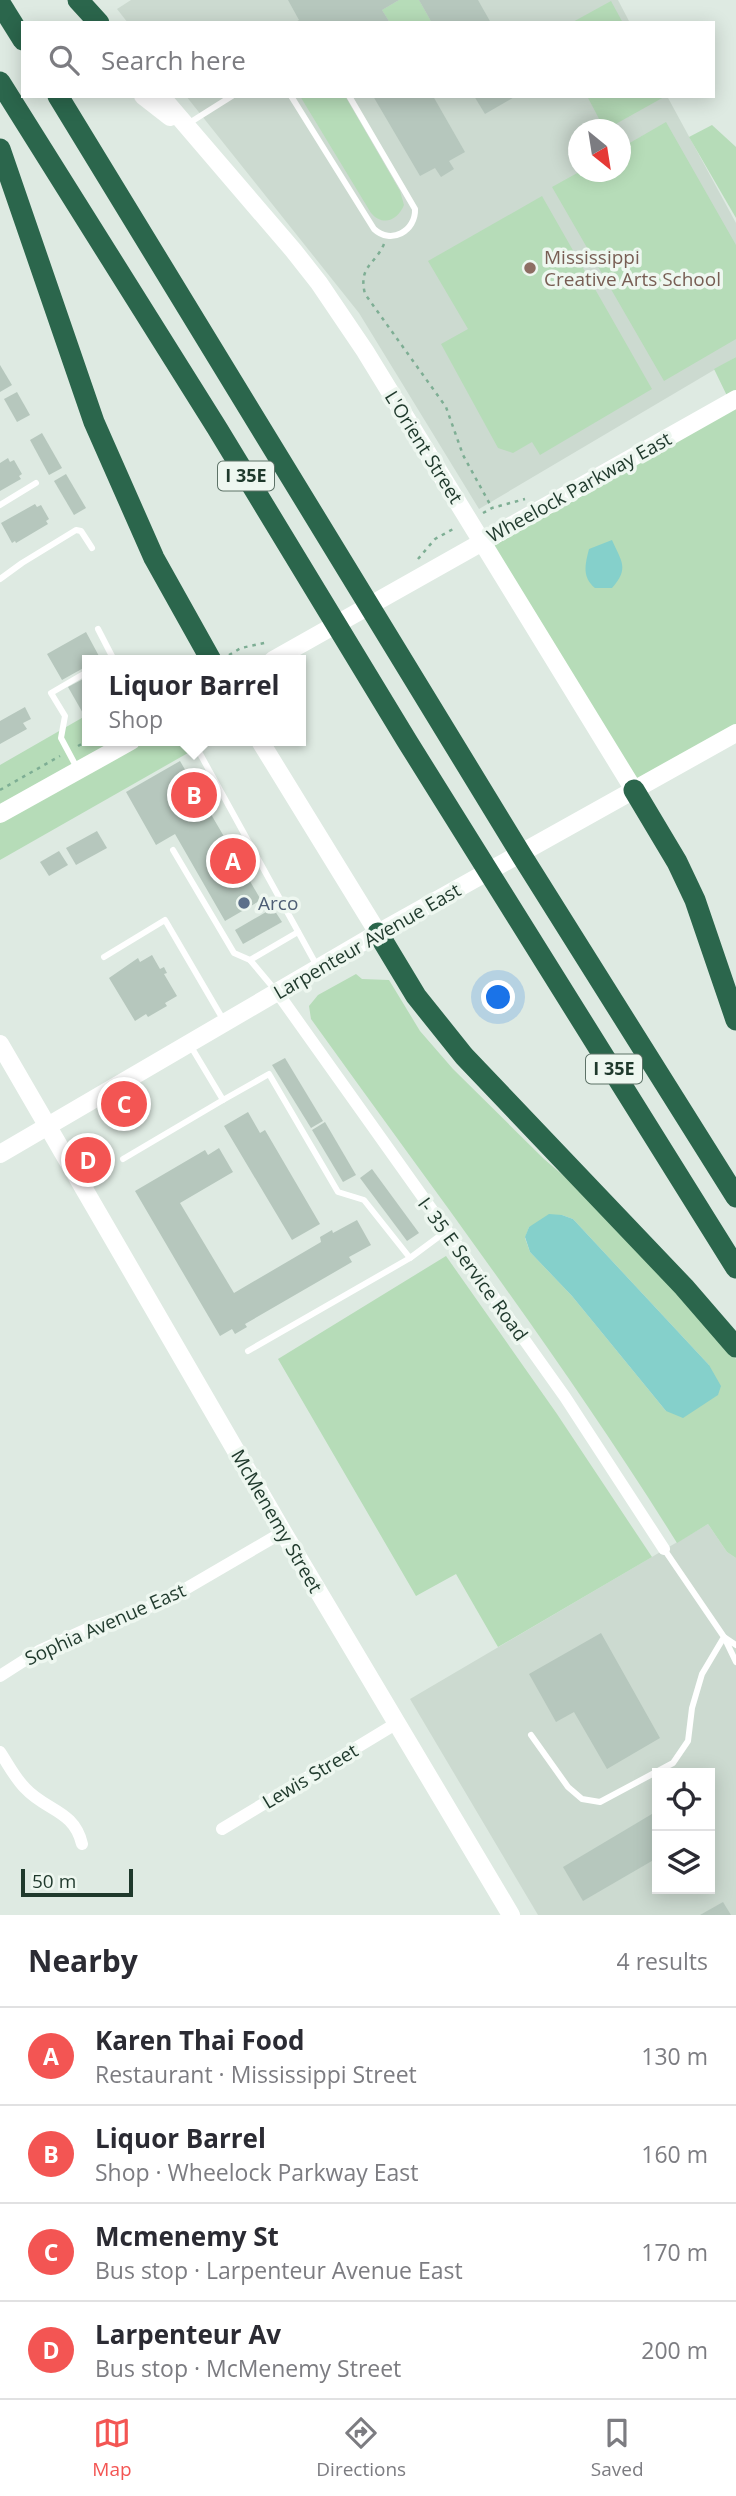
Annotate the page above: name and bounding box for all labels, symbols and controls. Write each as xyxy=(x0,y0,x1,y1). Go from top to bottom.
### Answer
search box xyxy=(21,21,715,98)
icon: search xyxy=(45,41,83,79)
text: Search here xyxy=(101,42,246,78)
north arrow xyxy=(568,119,631,182)
place label: Mississippi Creative Arts School xyxy=(544,244,721,292)
marker: Mississippi Creative Arts School xyxy=(522,260,538,276)
street label: L'Orient Street xyxy=(379,386,469,509)
street label: Wheelock Parkway East xyxy=(482,425,676,549)
road number: I 35E xyxy=(218,462,274,490)
popup xyxy=(82,655,306,746)
text: Liquor Barrel xyxy=(109,667,279,703)
text: Shop xyxy=(109,703,163,735)
pin: B xyxy=(171,769,217,821)
pin: A xyxy=(210,835,256,887)
street label: Larpenteur Avenue East xyxy=(269,877,465,1005)
place label: Arco xyxy=(258,890,298,916)
marker: Arco xyxy=(236,895,252,911)
your location xyxy=(481,980,515,1014)
road number: I 35E xyxy=(586,1054,642,1084)
pin: C xyxy=(101,1078,147,1130)
pin: D xyxy=(65,1134,111,1186)
street label: I- 35 E Service Road xyxy=(412,1192,534,1346)
street label: McMenemy Street xyxy=(225,1445,329,1598)
street label: Sophia Avenue East xyxy=(20,1577,190,1671)
street label: Lewis Street xyxy=(257,1737,363,1815)
map controls xyxy=(652,1768,715,1894)
button: locate xyxy=(652,1768,715,1831)
button: layers xyxy=(652,1831,715,1894)
scale bar xyxy=(21,1866,133,1898)
text: 50 m xyxy=(32,1868,76,1894)
text: Nearby xyxy=(28,1940,138,1981)
text: 4 results xyxy=(617,1945,708,1977)
text: Karen Thai Food xyxy=(95,2022,304,2058)
text: A xyxy=(43,2040,59,2072)
text: 130 m xyxy=(641,2040,708,2072)
text: Restaurant · Mississippi Street xyxy=(95,2058,417,2090)
text: Liquor Barrel xyxy=(95,2120,266,2156)
text: B xyxy=(43,2138,59,2170)
text: 160 m xyxy=(641,2138,708,2170)
text: Shop · Wheelock Parkway East xyxy=(95,2156,418,2188)
text: Mcmenemy St xyxy=(95,2218,279,2254)
text: C xyxy=(44,2236,58,2268)
text: 170 m xyxy=(641,2236,708,2268)
text: Bus stop · Larpenteur Avenue East xyxy=(95,2254,463,2286)
text: Larpenteur Av xyxy=(95,2316,281,2352)
text: D xyxy=(42,2334,60,2366)
text: 200 m xyxy=(641,2334,708,2366)
text: Bus stop · McMenemy Street xyxy=(95,2352,401,2384)
tab: Map xyxy=(92,2414,132,2482)
tab: Directions xyxy=(316,2414,406,2482)
tab: Saved xyxy=(591,2414,644,2482)

